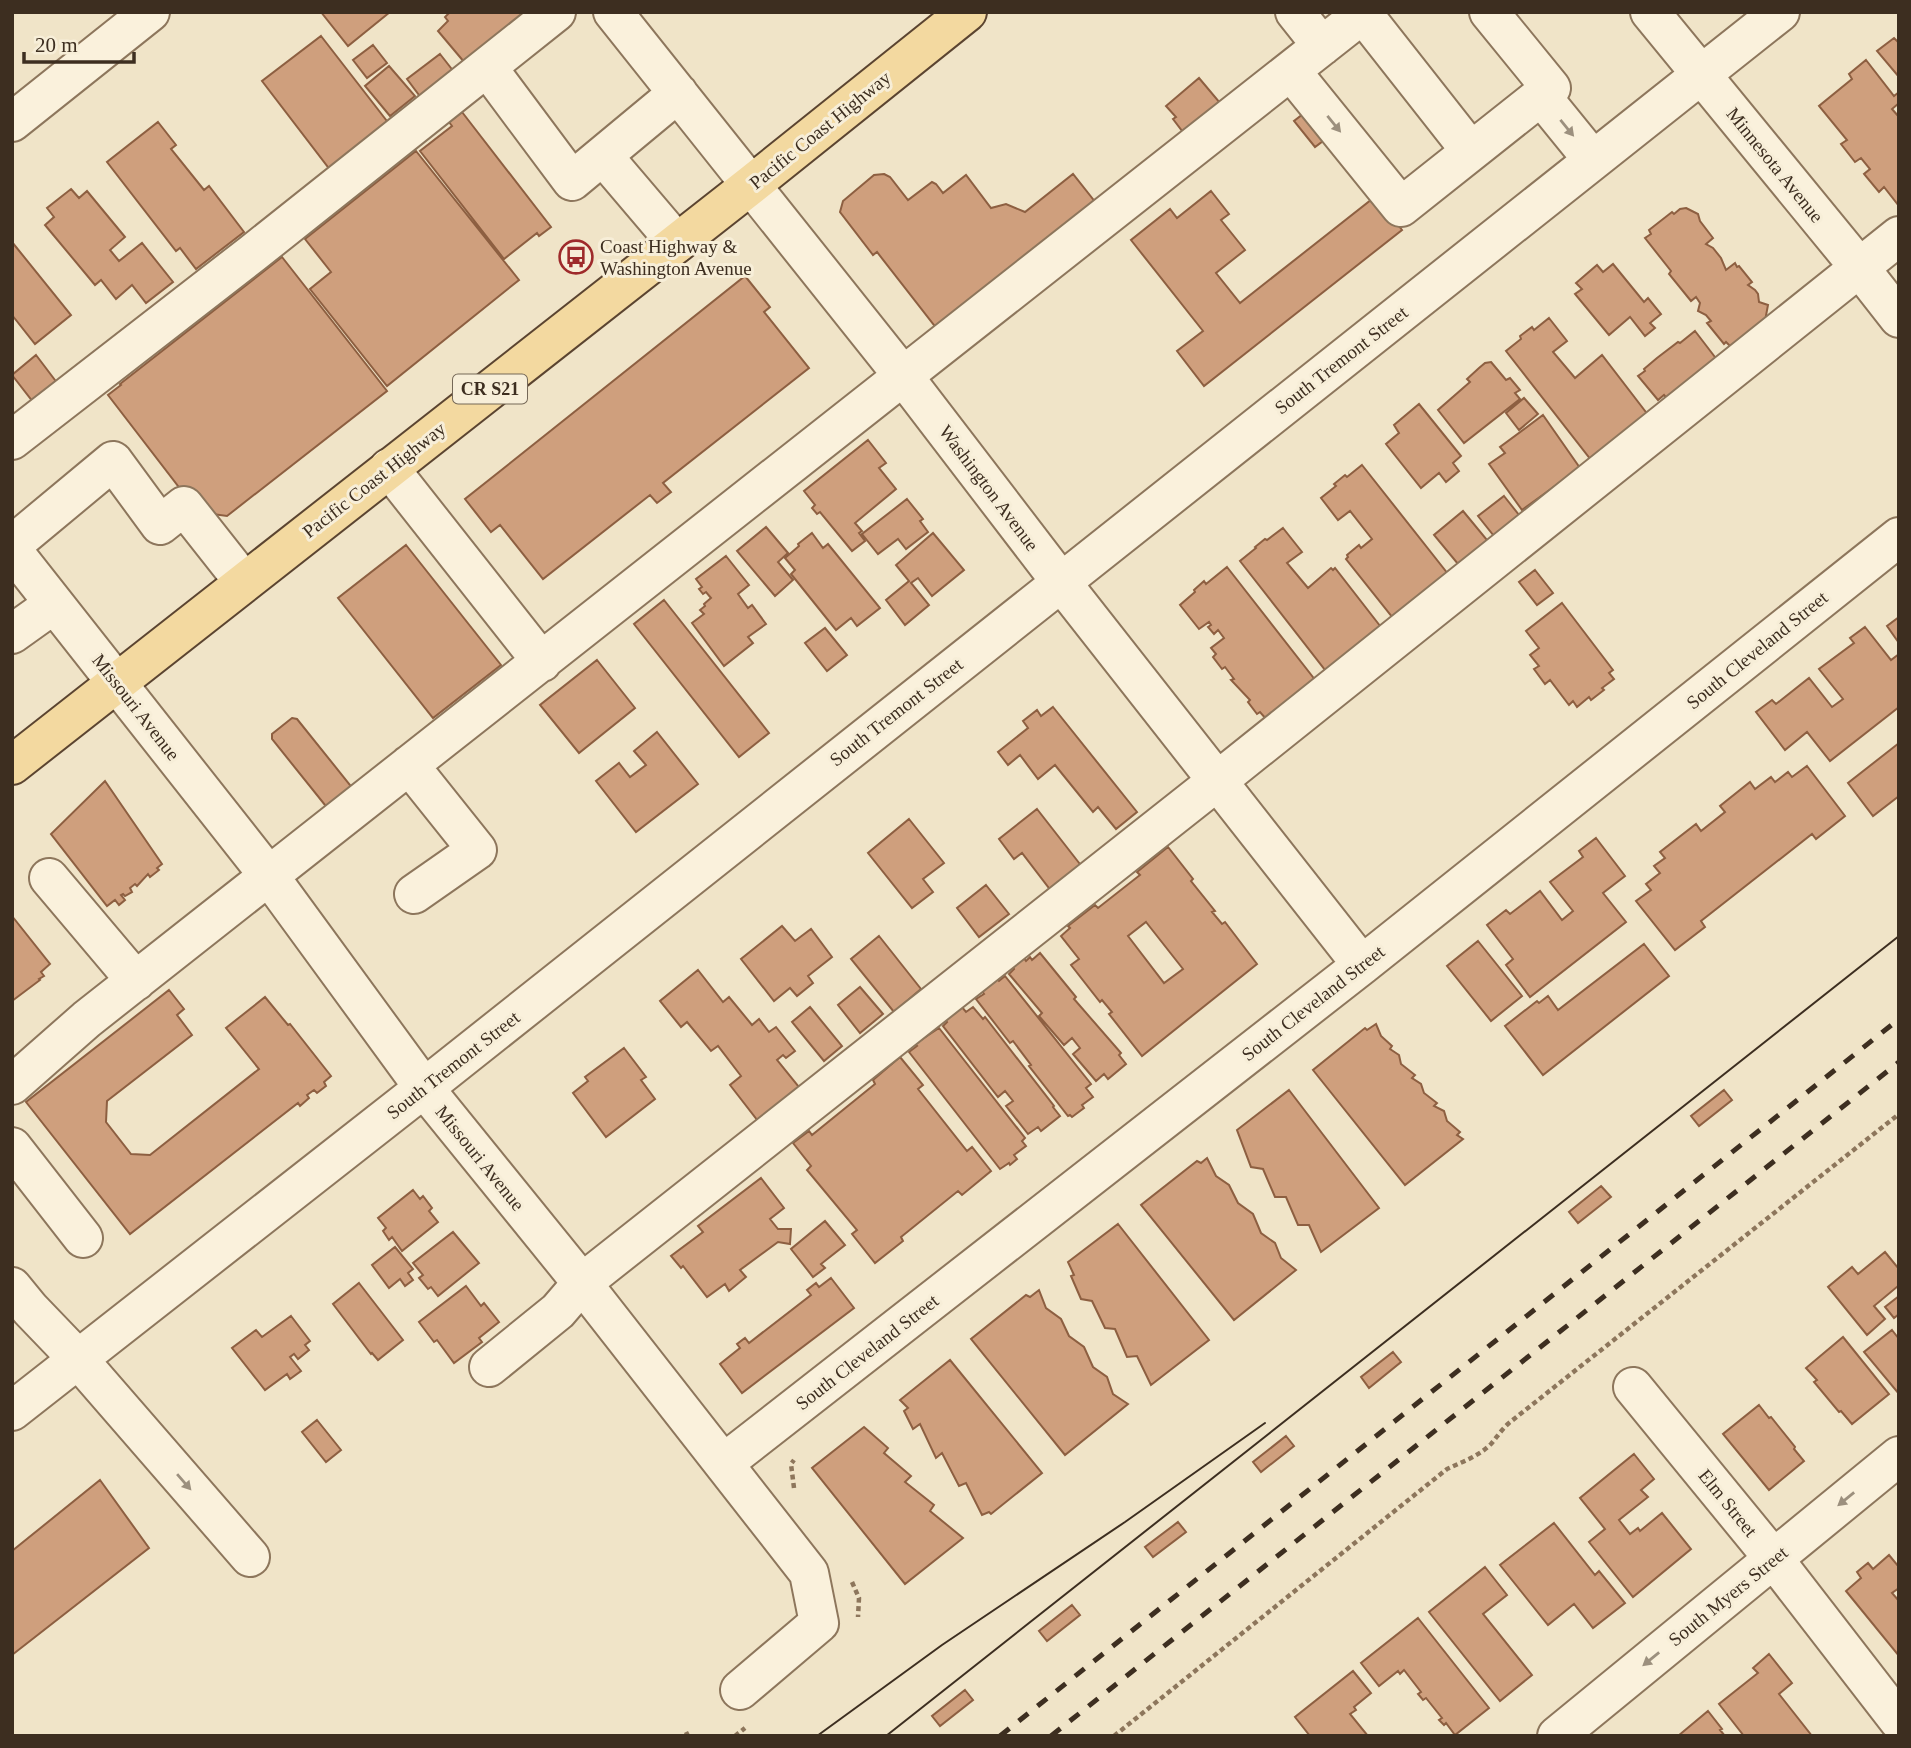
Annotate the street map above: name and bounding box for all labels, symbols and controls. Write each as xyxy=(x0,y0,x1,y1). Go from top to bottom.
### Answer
scale bar xyxy=(24,21,135,65)
text: 20 m xyxy=(35,33,78,57)
street label: Pacific Coast Highway xyxy=(745,66,895,193)
street label: Minnesota Avenue xyxy=(1722,103,1828,227)
one-way arrow xyxy=(1326,115,1341,133)
one-way arrow xyxy=(1559,119,1575,137)
place label: Coast Highway & Washington Avenue xyxy=(600,236,752,279)
bus stop icon: Coast Highway & Washington Avenue xyxy=(557,238,595,276)
street label: South Tremont Street xyxy=(1270,301,1412,418)
road number: CR S21 xyxy=(453,374,527,404)
street label: Pacific Coast Highway xyxy=(299,417,450,542)
street label: Washington Avenue xyxy=(935,421,1043,555)
street label: South Cleveland Street xyxy=(1682,586,1832,713)
street label: Missouri Avenue xyxy=(88,650,184,764)
street label: South Tremont Street xyxy=(825,653,967,770)
street label: South Cleveland Street xyxy=(1238,940,1389,1065)
street label: South Tremont Street xyxy=(382,1006,524,1123)
street label: Missouri Avenue xyxy=(431,1101,529,1215)
street label: South Cleveland Street xyxy=(792,1289,943,1414)
street label: Elm Street xyxy=(1694,1465,1762,1542)
one-way arrow xyxy=(176,1473,192,1490)
one-way arrow xyxy=(1837,1491,1854,1506)
street label: South Myers Street xyxy=(1664,1541,1792,1650)
one-way arrow xyxy=(1642,1651,1660,1666)

